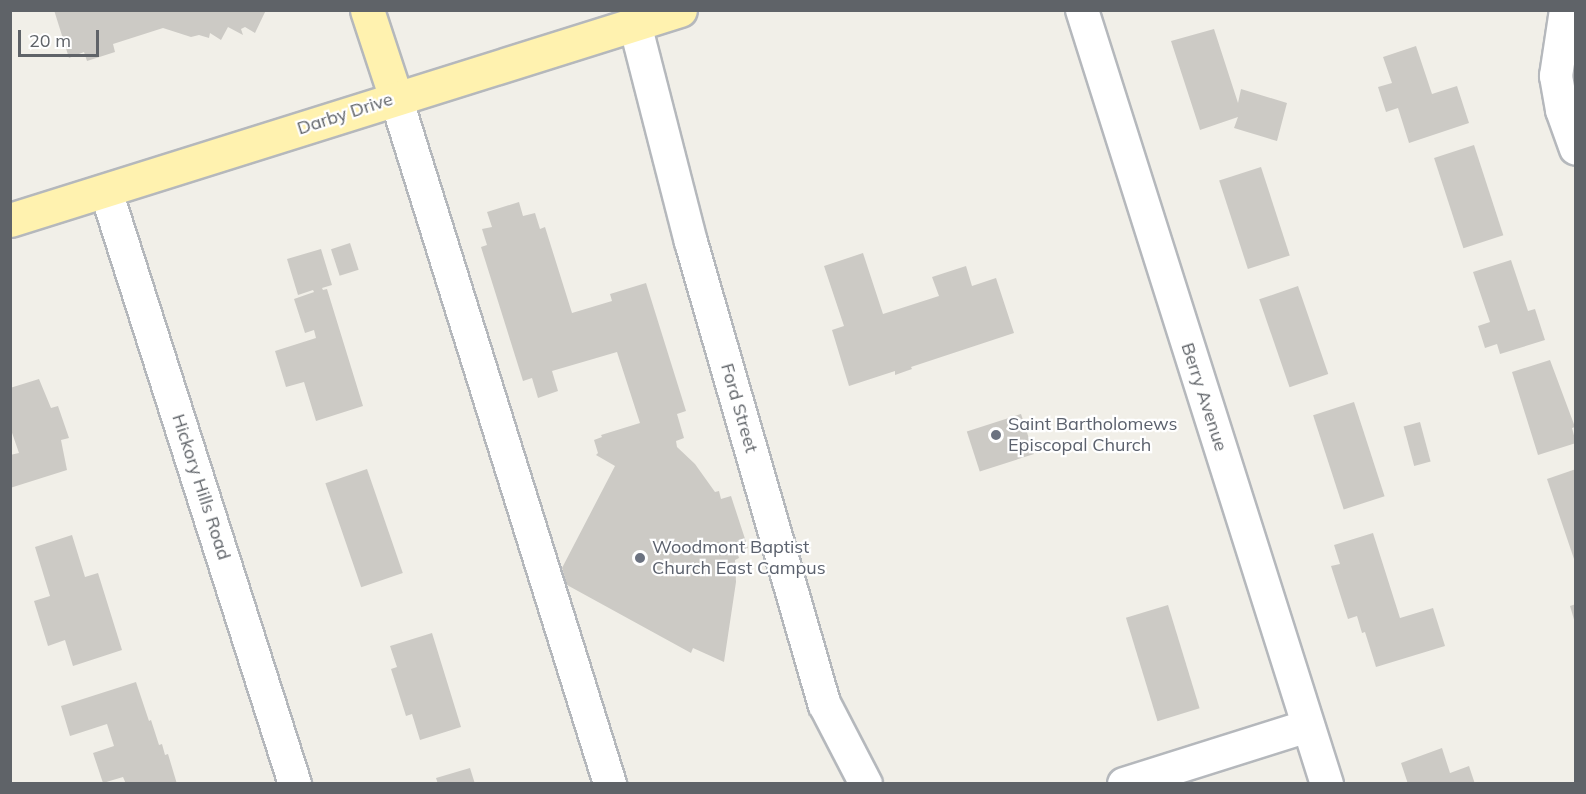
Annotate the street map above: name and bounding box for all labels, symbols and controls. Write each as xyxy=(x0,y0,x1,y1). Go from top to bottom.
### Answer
scale bar xyxy=(21,18,102,56)
text: 20 m xyxy=(29,29,71,52)
street label: Darby Drive xyxy=(294,88,396,140)
street label: Berry Avenue xyxy=(1176,340,1232,454)
street label: Ford Street xyxy=(716,361,762,455)
street label: Hickory Hills Road xyxy=(167,411,235,563)
place label: Saint Bartholomews Episcopal Church xyxy=(1008,414,1177,456)
marker: Saint Bartholomews Episcopal Church xyxy=(989,428,1003,442)
place label: Woodmont Baptist Church East Campus xyxy=(652,537,826,580)
marker: Woodmont Baptist Church East Campus xyxy=(633,551,647,565)

